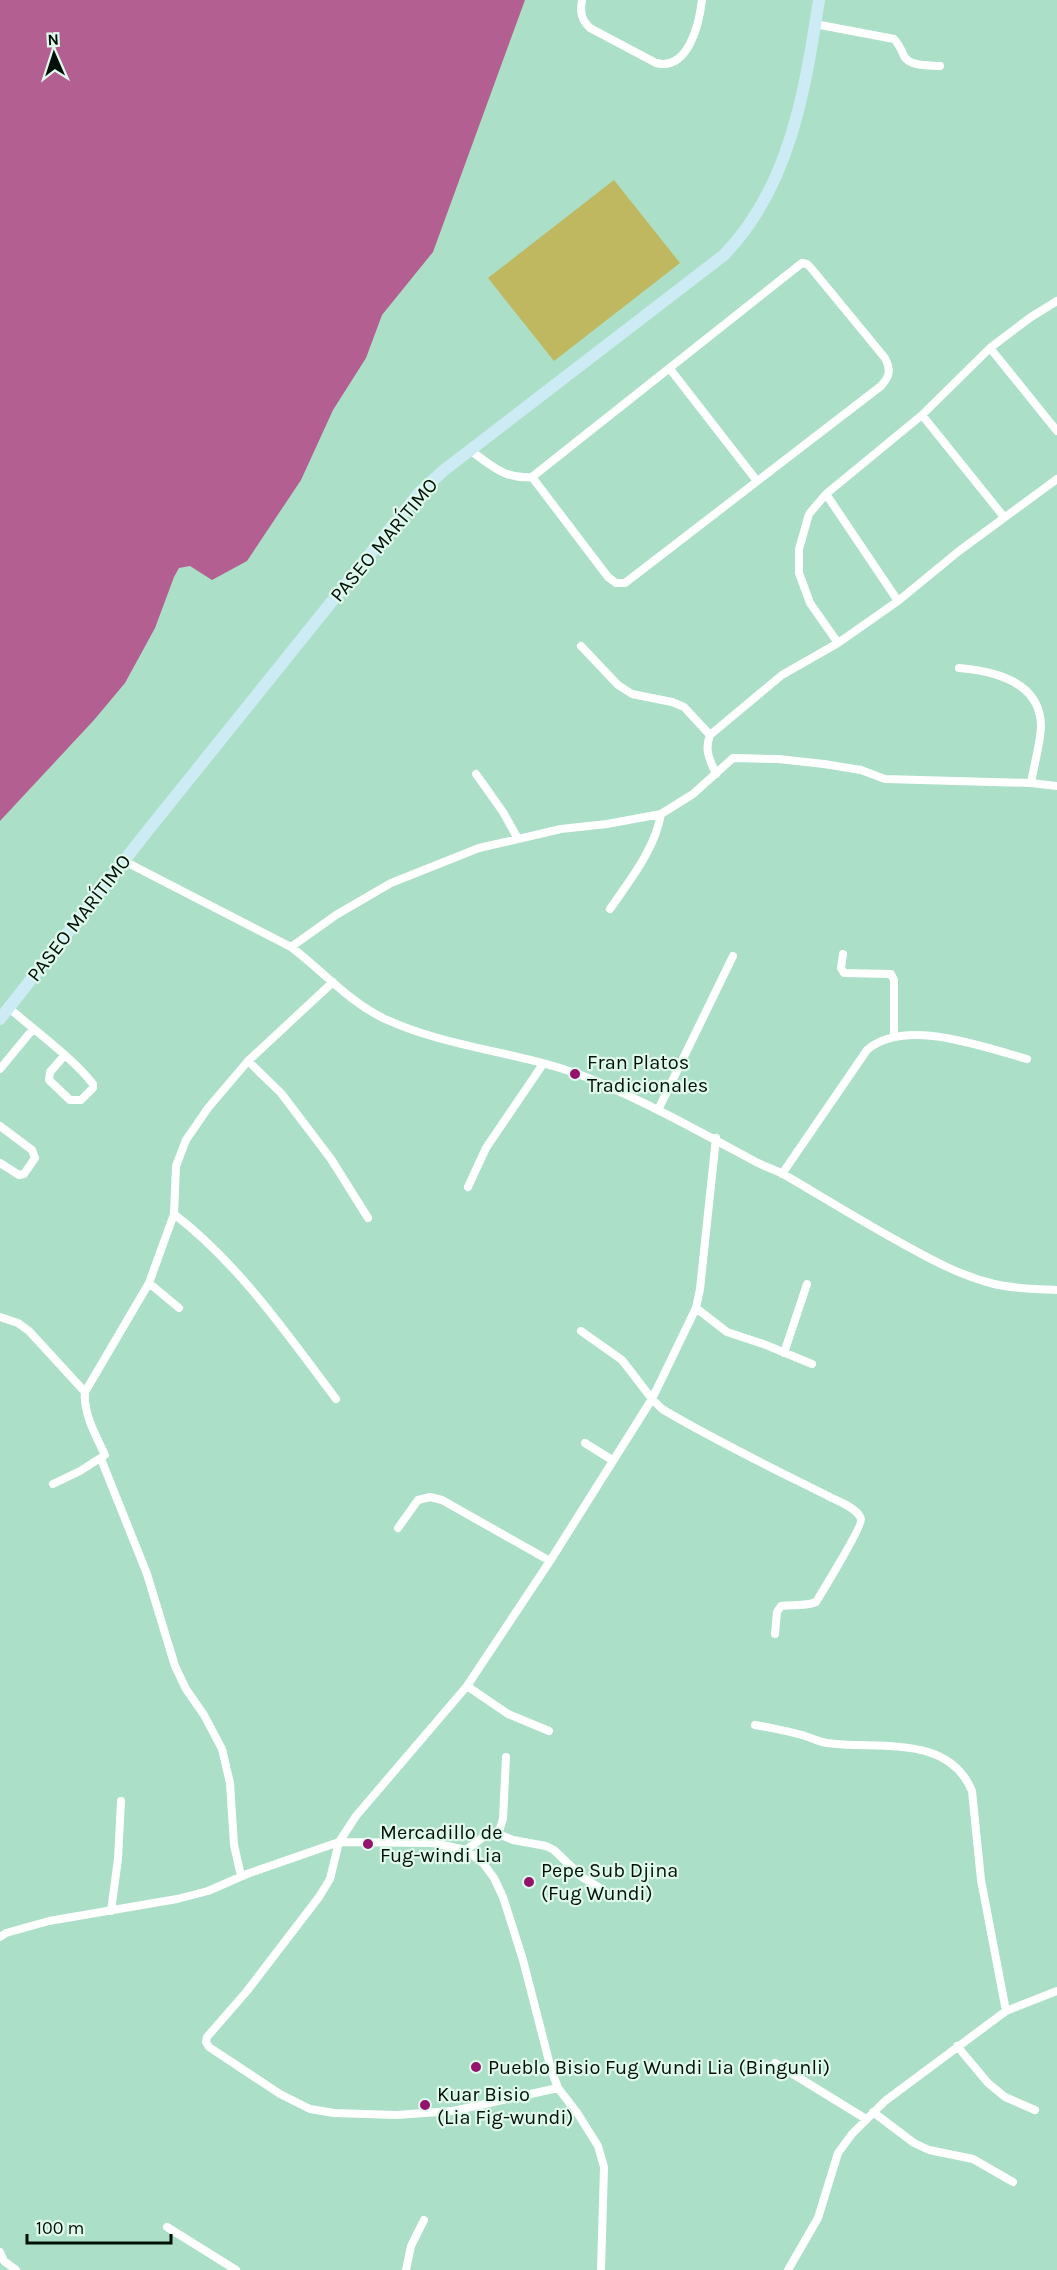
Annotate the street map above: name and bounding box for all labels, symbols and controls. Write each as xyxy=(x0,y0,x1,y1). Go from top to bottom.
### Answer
north arrow xyxy=(24,24,84,84)
text: N xyxy=(47,30,59,49)
street label: PASEO MARÍTIMO xyxy=(325,473,442,607)
street label: PASEO MARÍTIMO xyxy=(22,849,136,986)
place label: Fran Platos Tradicionales xyxy=(587,1051,708,1097)
marker: Fran Platos Tradicionales xyxy=(568,1067,582,1081)
place label: Mercadillo de Fug-windi Lia xyxy=(380,1821,503,1867)
marker: Mercadillo de Fug-windi Lia xyxy=(361,1837,375,1851)
place label: Pepe Sub Djina (Fug Wundi) xyxy=(541,1859,678,1905)
marker: Pepe Sub Djina (Fug Wundi) xyxy=(522,1875,536,1889)
place label: Pueblo Bisio Fug Wundi Lia (Bingunli) xyxy=(488,2056,830,2079)
marker: Pueblo Bisio Fug Wundi Lia (Bingunli) xyxy=(469,2060,483,2074)
place label: Kuar Bisio (Lia Fig-wundi) xyxy=(437,2083,573,2129)
marker: Kuar Bisio (Lia Fig-wundi) xyxy=(418,2098,432,2112)
scale bar xyxy=(27,2207,171,2245)
text: 100 m xyxy=(36,2217,84,2239)

